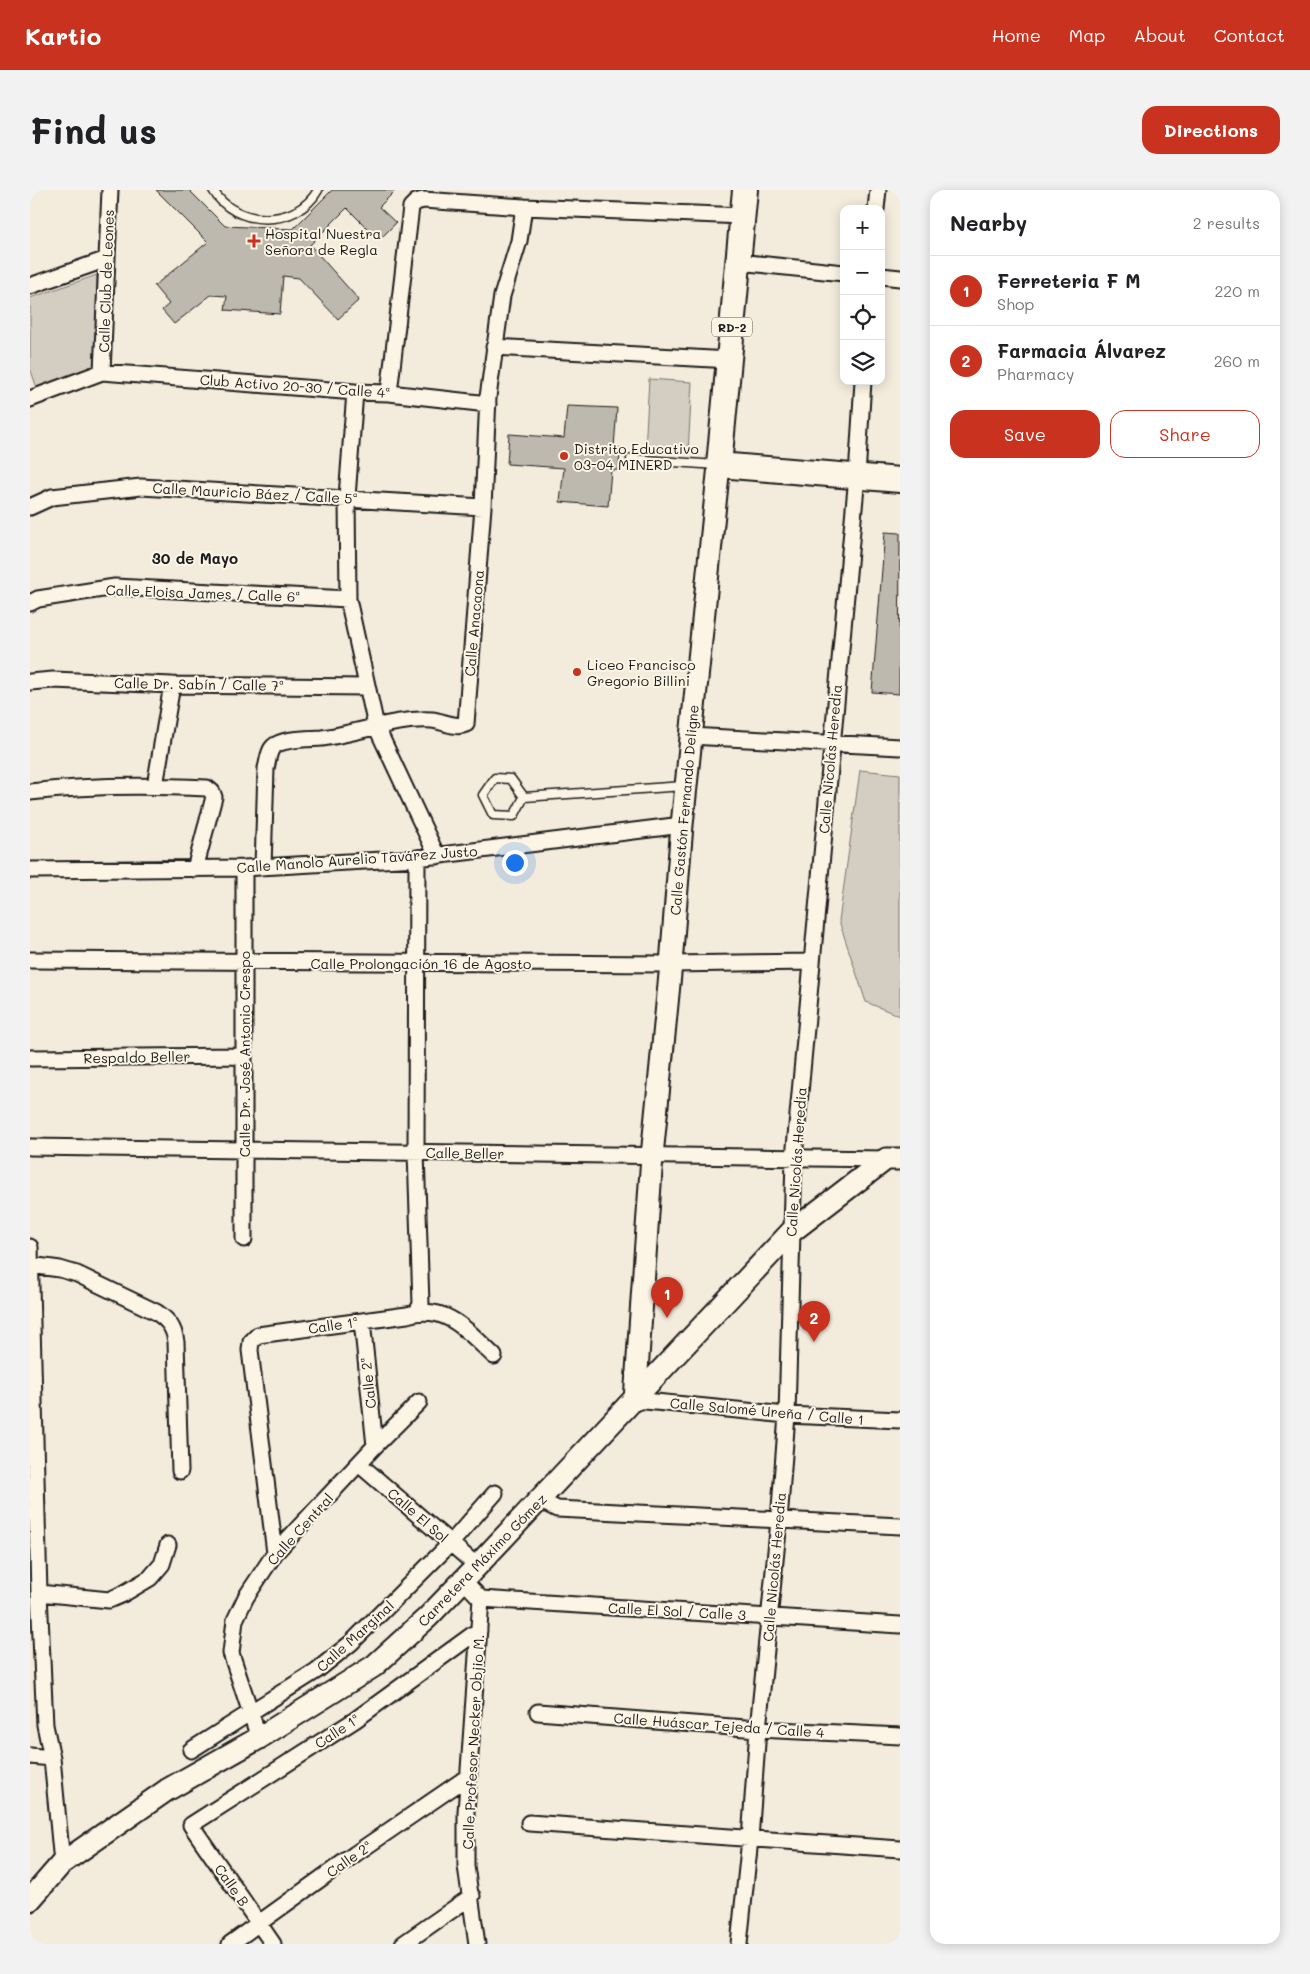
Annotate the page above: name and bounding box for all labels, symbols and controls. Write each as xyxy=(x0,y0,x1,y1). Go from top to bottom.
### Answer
text: Kartio xyxy=(25,20,101,51)
text: Home xyxy=(992,23,1041,47)
text: Map xyxy=(1069,23,1105,47)
text: About xyxy=(1133,23,1186,47)
text: Contact xyxy=(1214,23,1285,47)
button: Directions xyxy=(1142,106,1280,154)
text: Find us xyxy=(30,107,157,153)
map controls xyxy=(840,205,885,385)
button: + xyxy=(840,205,885,250)
street label: Calle Club de Leones xyxy=(94,209,118,353)
text: Nearby xyxy=(950,209,1027,236)
text: 2 results xyxy=(1193,212,1260,233)
place label: Hospital Nuestra Señora de Regla xyxy=(265,224,381,259)
marker: Hospital Nuestra Señora de Regla xyxy=(247,234,261,248)
button: − xyxy=(840,250,885,295)
text: Ferreteria F M xyxy=(997,268,1141,293)
text: 1 xyxy=(962,280,970,301)
text: 220 m xyxy=(1214,280,1260,301)
text: Shop xyxy=(997,293,1034,314)
button: locate xyxy=(840,295,885,340)
road number: RD-2 xyxy=(712,318,752,336)
text: Farmacia Álvarez xyxy=(997,338,1166,363)
button: layers xyxy=(840,340,885,385)
text: 2 xyxy=(962,350,970,371)
text: 260 m xyxy=(1214,350,1260,371)
text: Pharmacy xyxy=(997,363,1074,384)
street label: Club Activo 20-30 / Calle 4ª xyxy=(199,370,391,402)
button: Save xyxy=(950,410,1100,458)
button: Share xyxy=(1110,410,1260,458)
place label: Distrito Educativo 03-04 MINERD xyxy=(574,439,699,474)
marker: Distrito Educativo 03-04 MINERD xyxy=(558,450,570,462)
street label: Calle Mauricio Báez / Calle 5ª xyxy=(152,478,358,508)
district label: 30 de Mayo xyxy=(152,548,238,568)
street label: Calle Anacaona xyxy=(460,569,488,677)
street label: Calle Eloisa James / Calle 6ª xyxy=(105,580,301,606)
place label: Liceo Francisco Gregorio Billini xyxy=(587,655,696,690)
marker: Liceo Francisco Gregorio Billini xyxy=(571,666,583,678)
street label: Calle Dr. Sabín / Calle 7ª xyxy=(114,673,284,695)
street label: Calle Nicolás Heredia xyxy=(814,684,846,834)
street label: Calle Gastón Fernando Deligne xyxy=(665,704,703,916)
street label: Calle Manolo Aurelio Tavárez Justo xyxy=(236,841,478,877)
your location xyxy=(502,850,528,876)
street label: Calle Dr. José Antonio Crespo xyxy=(235,951,254,1157)
street label: Calle Prolongación 16 de Agosto xyxy=(311,954,531,973)
street label: Respaldo Beller xyxy=(83,1047,191,1067)
street label: Calle Nicolás Heredia xyxy=(781,1087,811,1237)
street label: Calle Beller xyxy=(425,1143,505,1163)
pin: 1 xyxy=(651,1277,683,1318)
pin: 2 xyxy=(798,1301,830,1342)
street label: Calle 1ª xyxy=(307,1312,359,1338)
street label: Calle 2ª xyxy=(356,1356,380,1410)
street label: Calle Salomé Ureña / Calle 1 xyxy=(669,1393,865,1429)
street label: Calle El Sol xyxy=(384,1483,452,1547)
street label: Calle Central xyxy=(263,1489,337,1569)
street label: Carretera Máximo Gómez xyxy=(413,1489,551,1631)
street label: Calle Nicolás Heredia xyxy=(758,1492,790,1642)
street label: Calle Marginal xyxy=(312,1596,398,1676)
street label: Calle El Sol / Calle 3 xyxy=(608,1598,746,1624)
street label: Calle Profesor Necker Objio M. xyxy=(458,1634,488,1850)
street label: Calle Huáscar Tejeda / Calle 4 xyxy=(613,1708,826,1742)
street label: Calle 1ª xyxy=(311,1709,363,1753)
street label: Calle 2ª xyxy=(322,1836,376,1882)
street label: Calle B xyxy=(211,1860,253,1910)

